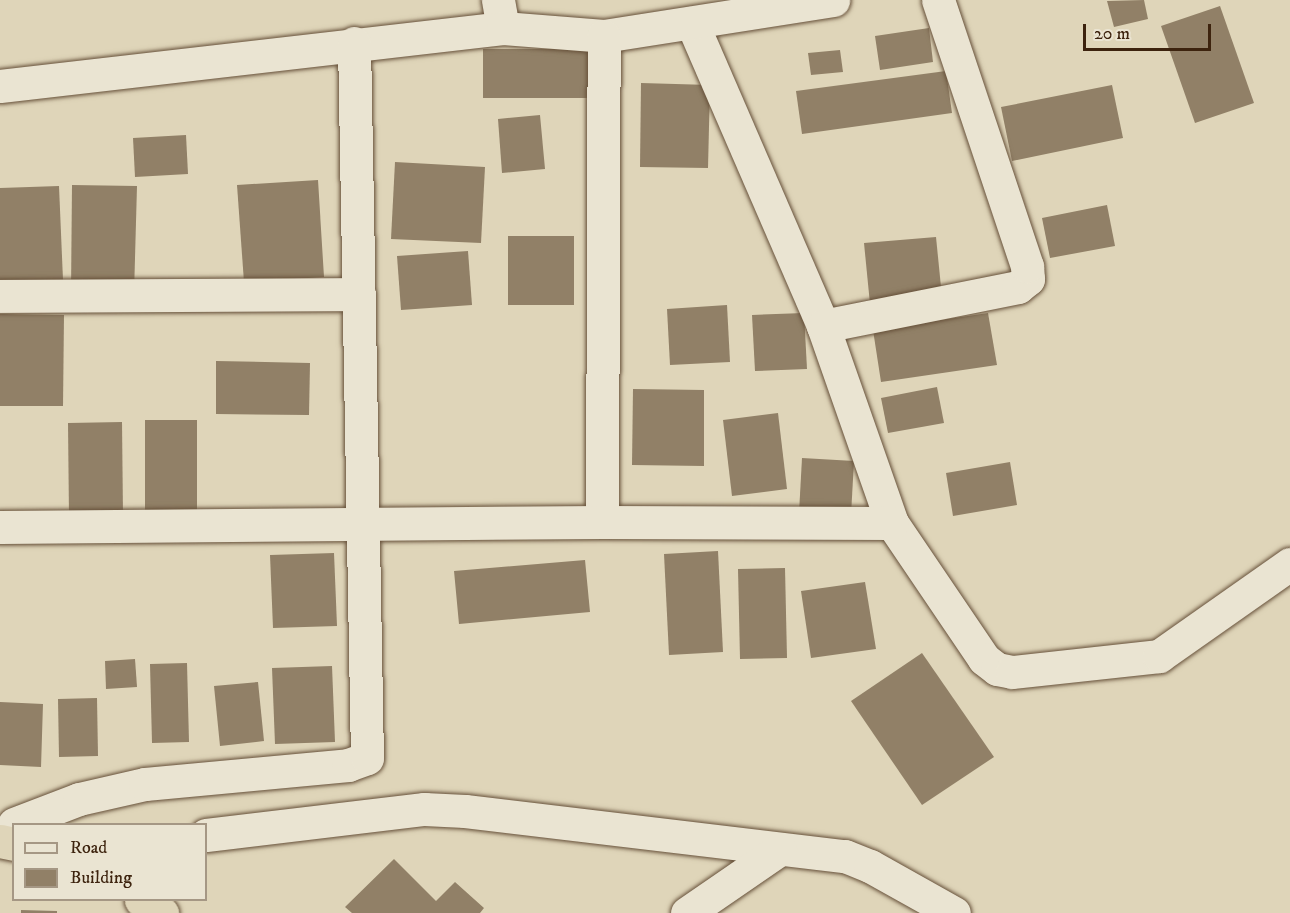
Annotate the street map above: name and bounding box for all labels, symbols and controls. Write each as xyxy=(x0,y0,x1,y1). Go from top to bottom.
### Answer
scale bar xyxy=(1086,12,1214,50)
text: 20 m xyxy=(1094,23,1130,45)
legend xyxy=(12,823,207,901)
text: Road xyxy=(70,837,107,859)
text: Building xyxy=(70,867,132,889)

